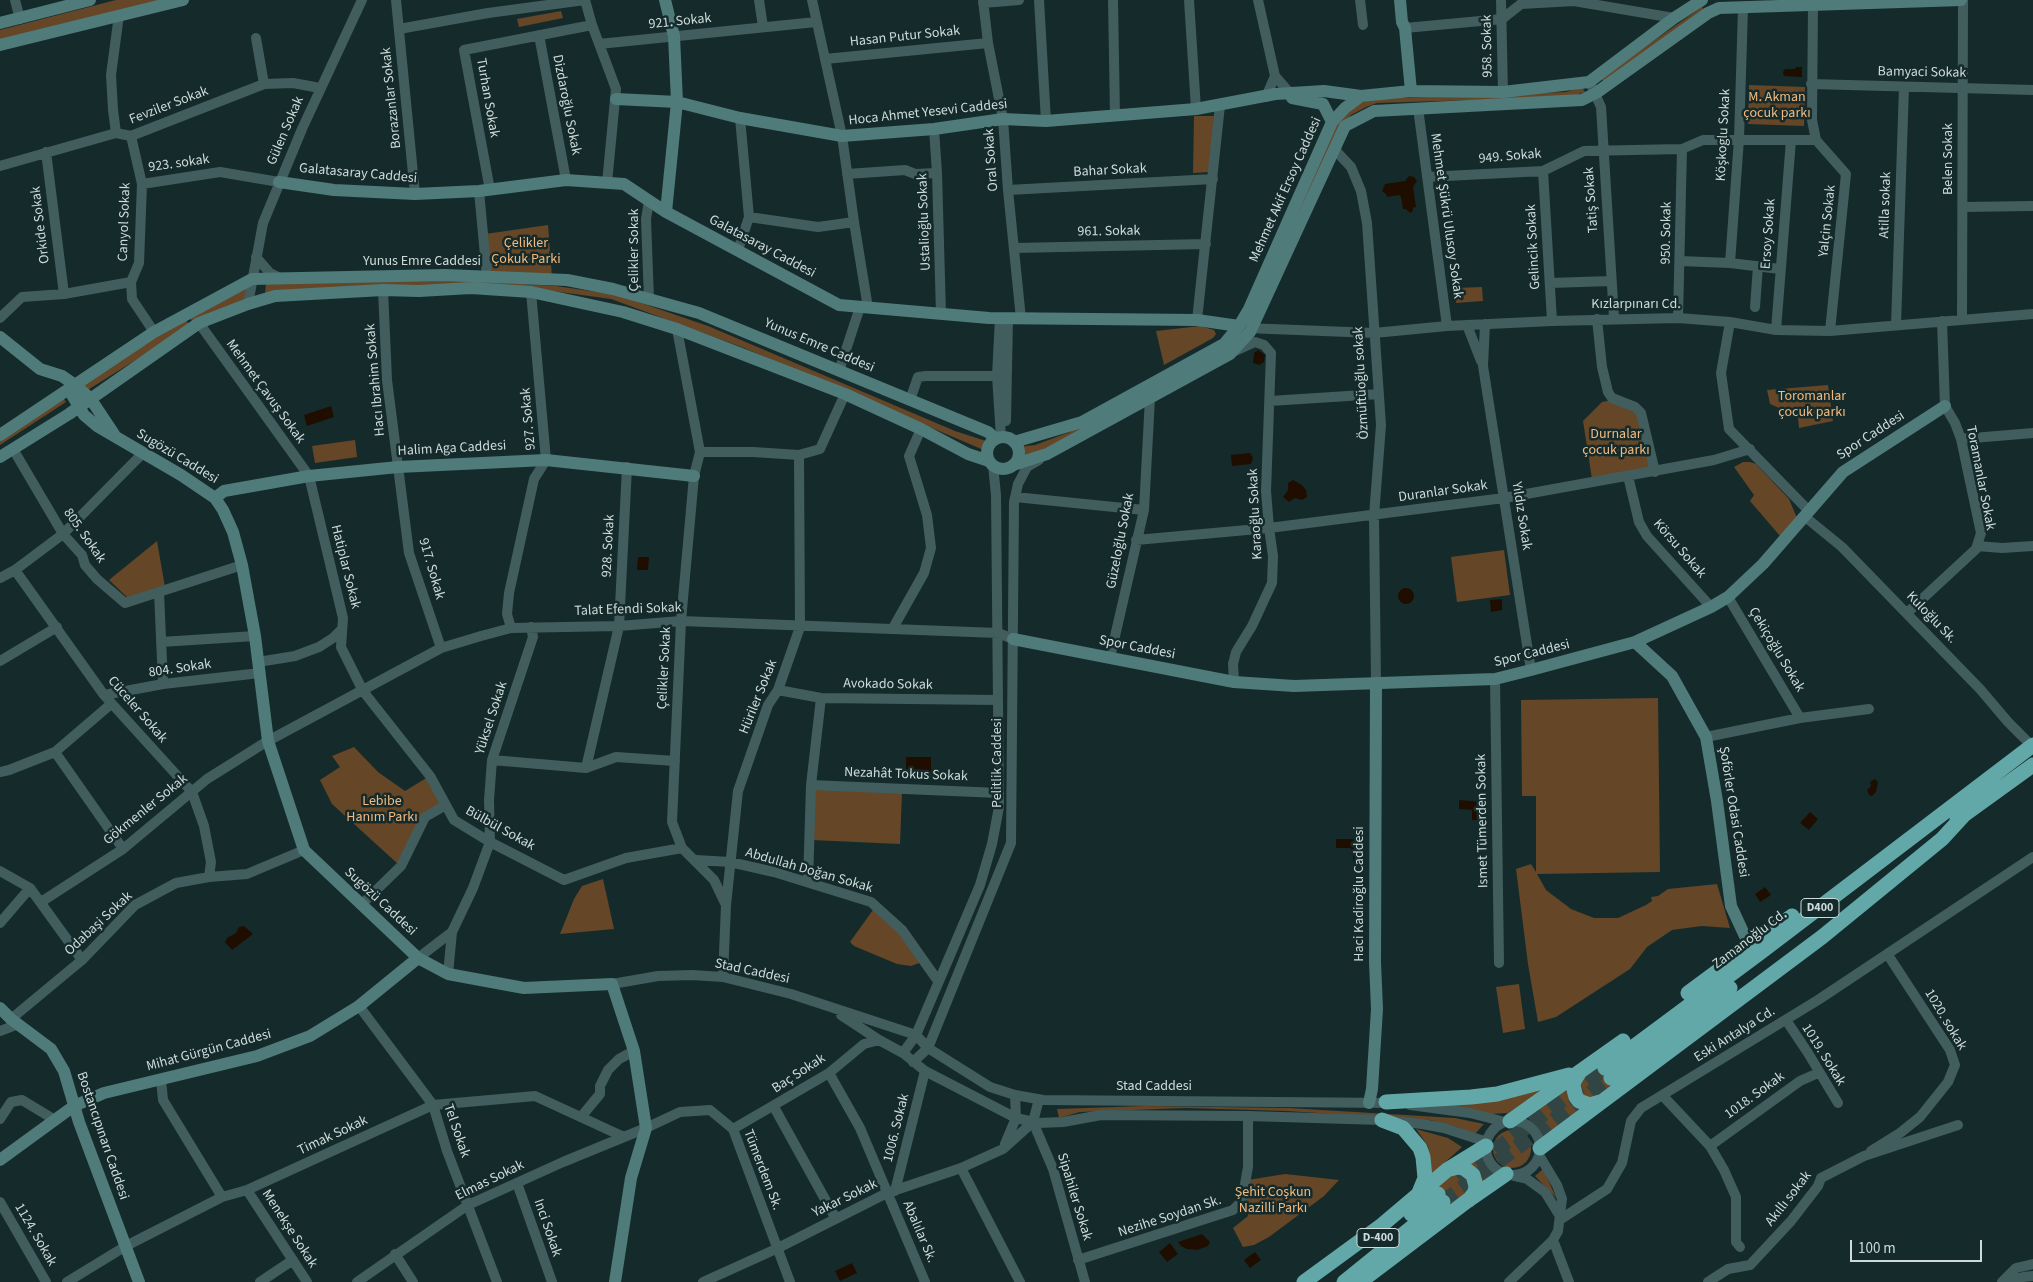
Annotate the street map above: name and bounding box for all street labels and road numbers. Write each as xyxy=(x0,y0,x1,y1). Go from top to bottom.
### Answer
street label: 921. Sokak xyxy=(648,10,712,34)
street label: 958. Sokak xyxy=(1479,14,1497,78)
street label: Hasan Putur Sokak xyxy=(849,23,961,51)
street label: Borazanlar Sokak xyxy=(378,46,406,150)
street label: Dizdaroğlu Sokak xyxy=(548,53,584,157)
street label: Turhan Sokak xyxy=(472,57,502,139)
street label: Bamyaci Sokak xyxy=(1878,64,1966,82)
street label: Fevziler Sokak xyxy=(127,83,211,129)
street label: Köşkoglu Sokak xyxy=(1713,88,1735,182)
street label: Gülen Sokak xyxy=(264,94,308,168)
street label: Hoca Ahmet Yesevi Caddesi xyxy=(848,96,1008,130)
street label: Mehmet Akif Ersoy Caddesi xyxy=(1246,115,1326,265)
street label: Belen Sokak xyxy=(1941,123,1957,195)
street label: Oral Sokak xyxy=(981,128,1003,192)
street label: Mehmet Şükrü Ulusoy Sokak xyxy=(1426,132,1466,300)
street label: 949. Sokak xyxy=(1478,146,1542,168)
street label: 923. sokak xyxy=(147,151,211,177)
street label: Galatasaray Caddesi xyxy=(298,160,418,188)
street label: Bahar Sokak xyxy=(1073,161,1147,181)
street label: Tatiş Sokak xyxy=(1581,166,1603,234)
street label: Atilla sokak xyxy=(1876,171,1896,239)
street label: Ustalioğlu Sokak xyxy=(915,173,935,271)
street label: Canyol Sokak xyxy=(115,182,135,262)
street label: Yalçin Sokak xyxy=(1816,184,1840,258)
street label: Orkide Sokak xyxy=(28,185,54,265)
street label: Ersoy Sokak xyxy=(1758,198,1780,270)
street label: 950. Sokak xyxy=(1658,201,1676,265)
street label: Gelincik Sokak xyxy=(1523,204,1545,290)
street label: Çelikler Sokak xyxy=(627,209,643,291)
street label: Galatasaray Caddesi xyxy=(706,212,818,282)
street label: 961. Sokak xyxy=(1077,223,1141,241)
street label: Yunus Emre Caddesi xyxy=(363,254,481,270)
street label: Kızlarpınarı Cd. xyxy=(1591,297,1681,313)
street label: Yunus Emre Caddesi xyxy=(761,315,877,377)
street label: Hacı Ibrahim Sokak xyxy=(363,323,389,437)
street label: Özmüftüoğlu sokak xyxy=(1351,326,1373,440)
street label: Mehmet Çavuş Sokak xyxy=(222,337,308,447)
street label: 927. Sokak xyxy=(518,387,540,451)
street label: Spor Caddesi xyxy=(1834,408,1908,464)
street label: Toramanlar Sokak xyxy=(1962,424,1998,532)
street label: Sugözü Caddesi xyxy=(133,426,221,488)
street label: Halim Aga Caddesi xyxy=(397,438,507,460)
street label: Karaoğlu Sokak xyxy=(1245,468,1267,560)
street label: Duranlar Sokak xyxy=(1397,477,1489,507)
street label: Yıldız Sokak xyxy=(1507,481,1535,551)
street label: Güzeloğlu Sokak xyxy=(1103,492,1139,590)
street label: 805. Sokak xyxy=(59,505,109,567)
street label: 928. Sokak xyxy=(599,514,619,578)
street label: Körsu Sokak xyxy=(1649,516,1709,582)
street label: Hatiplar Sokak xyxy=(326,523,364,611)
street label: 917. Sokak xyxy=(414,536,448,602)
street label: Kuloğlu Sk. xyxy=(1902,588,1960,648)
street label: Talat Efendi Sokak xyxy=(574,600,682,620)
street label: Çekiçoğlu Sokak xyxy=(1744,605,1808,695)
street label: Çelikler Sokak xyxy=(654,626,676,710)
street label: Spor Caddesi xyxy=(1097,632,1177,664)
street label: Spor Caddesi xyxy=(1492,636,1572,672)
street label: 804. Sokak xyxy=(148,656,212,682)
street label: Hüriler Sokak xyxy=(736,657,782,737)
street label: Cüceler Sokak xyxy=(104,673,170,747)
street label: Avokado Sokak xyxy=(843,676,933,694)
street label: Yüksel Sokak xyxy=(472,679,512,757)
street label: Pelitlik Caddesi xyxy=(990,718,1006,808)
street label: Şoförler Odasi Caddesi xyxy=(1714,745,1752,879)
street label: Ismet Tümerden Sokak xyxy=(1473,754,1493,888)
street label: Nezahât Tokus Sokak xyxy=(844,764,968,786)
street label: Gökmenler Sokak xyxy=(101,771,191,849)
street label: Bülbül Sokak xyxy=(462,803,538,855)
street label: Haci Kadiroğlu Caddesi xyxy=(1352,826,1368,962)
street label: Abdullah Doğan Sokak xyxy=(743,845,875,897)
street label: Sugözü Caddesi xyxy=(340,864,420,940)
street label: Odabaşi Sokak xyxy=(62,888,136,960)
road number: D400 xyxy=(1801,898,1839,918)
street label: Zamanoğlu Cd. xyxy=(1710,907,1790,973)
street label: Stad Caddesi xyxy=(713,956,791,988)
street label: 1020. sokak xyxy=(1920,986,1970,1054)
street label: Eski Antalya Cd. xyxy=(1691,1003,1779,1067)
street label: 1019. Sokak xyxy=(1797,1021,1849,1089)
street label: Mihat Gürgün Caddesi xyxy=(145,1026,273,1076)
street label: Baç Sokak xyxy=(769,1051,829,1097)
street label: 1018. Sokak xyxy=(1722,1069,1788,1123)
street label: Bostancıpınarı Caddesi xyxy=(72,1070,132,1202)
street label: Stad Caddesi xyxy=(1116,1079,1192,1095)
street label: 1006. Sokak xyxy=(880,1092,914,1164)
street label: Tel Sokak xyxy=(439,1102,473,1160)
street label: Timak Sokak xyxy=(295,1113,371,1159)
street label: Tümerdem Sk. xyxy=(739,1127,785,1213)
street label: Sipahiler Sokak xyxy=(1053,1151,1095,1243)
street label: Elmas Sokak xyxy=(453,1157,527,1205)
street label: Akıllı sokak xyxy=(1762,1168,1816,1230)
street label: Yakar Sokak xyxy=(810,1176,880,1222)
street label: Menekşe Sokak xyxy=(257,1187,321,1271)
street label: Nezihe Soydan Sk. xyxy=(1116,1192,1224,1242)
street label: Inci Sokak xyxy=(529,1197,565,1259)
street label: Abalılar Sk. xyxy=(898,1199,940,1265)
street label: 1124. Sokak xyxy=(10,1201,60,1269)
road number: D-400 xyxy=(1357,1228,1399,1248)

